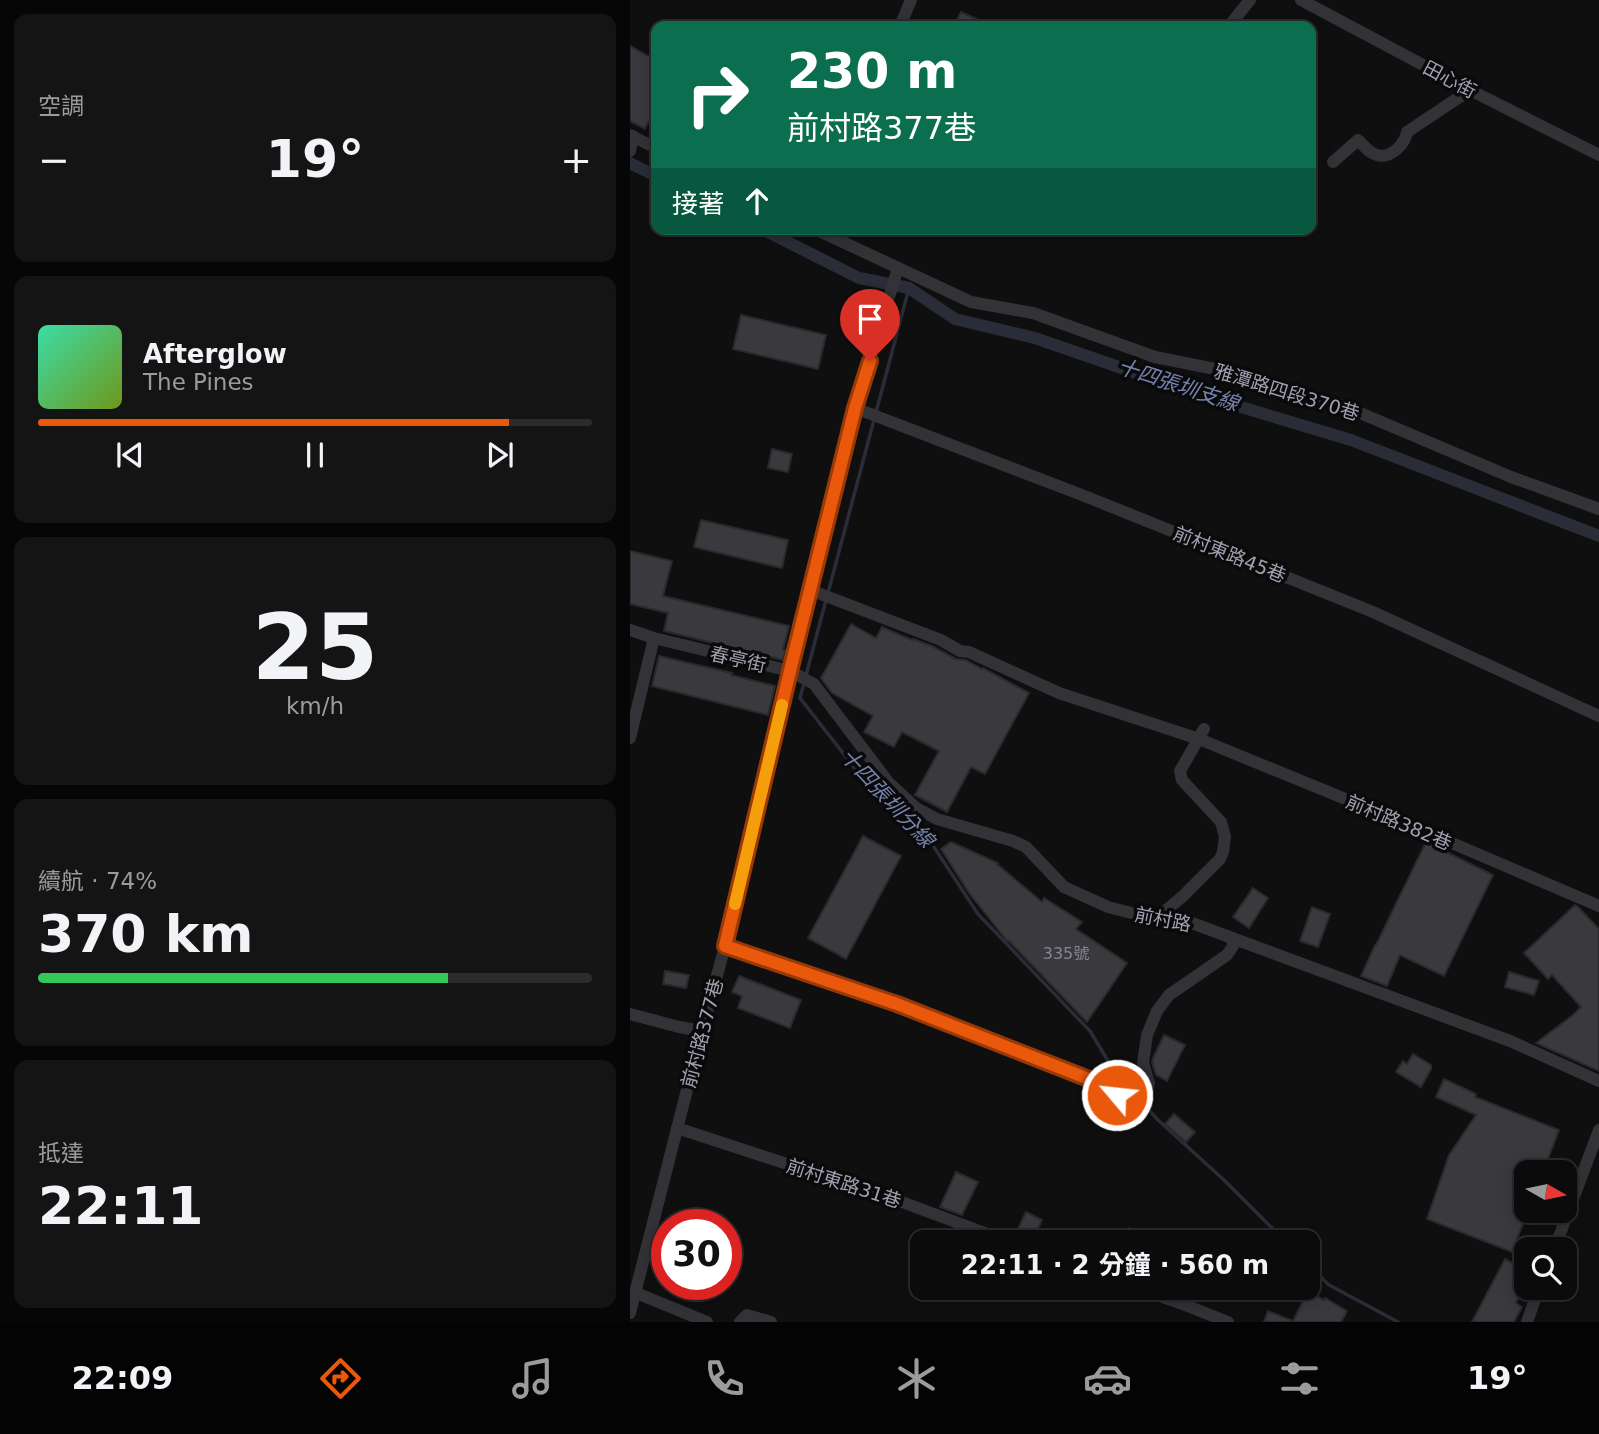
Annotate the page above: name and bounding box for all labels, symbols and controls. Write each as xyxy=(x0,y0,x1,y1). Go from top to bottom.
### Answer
text: 230 m xyxy=(787,43,957,100)
icon: right xyxy=(672,49,763,140)
street label: 田心街 xyxy=(1420,56,1480,102)
text: 空調 xyxy=(38,93,84,119)
text: 前村路377巷 xyxy=(787,109,976,147)
text: 19° xyxy=(266,129,364,189)
text: − xyxy=(38,138,70,182)
text: + xyxy=(560,138,592,182)
icon: ahead xyxy=(738,182,776,220)
text: 接著 xyxy=(672,189,724,219)
pin xyxy=(840,289,900,361)
icon: arrive xyxy=(851,300,889,338)
text: Afterglow xyxy=(143,339,287,369)
water label: 十四張圳支線 xyxy=(1114,354,1244,416)
street label: 雅潭路四段370巷 xyxy=(1212,360,1362,424)
text: The Pines xyxy=(143,369,254,395)
icon: previous xyxy=(111,436,149,474)
icon: pause xyxy=(296,436,334,474)
icon: next xyxy=(481,436,519,474)
street label: 前村東路45巷 xyxy=(1171,521,1289,587)
text: 25 xyxy=(252,595,378,700)
street label: 春亭街 xyxy=(708,642,768,676)
text: km/h xyxy=(286,693,344,719)
water label: 十四張圳分線 xyxy=(835,744,940,854)
street label: 前村路382巷 xyxy=(1343,790,1455,854)
text: 續航 · 74% xyxy=(38,868,157,894)
street label: 前村路 xyxy=(1133,903,1193,935)
text: 370 km xyxy=(38,904,253,964)
house number: 335號 xyxy=(1043,944,1089,963)
street label: 前村路377巷 xyxy=(677,976,727,1090)
position arrow xyxy=(1080,1058,1154,1132)
text: 抵達 xyxy=(38,1140,84,1166)
street label: 前村東路31巷 xyxy=(784,1154,904,1212)
north arrow xyxy=(1514,1160,1577,1223)
map controls xyxy=(1514,1160,1577,1300)
text: 22:11 xyxy=(38,1176,204,1236)
speed limit sign: 30 xyxy=(651,1209,742,1300)
button: search xyxy=(1514,1237,1577,1300)
text: 22:11 · 2 分鐘 · 560 m xyxy=(961,1250,1269,1280)
icon: directions xyxy=(316,1354,365,1403)
icon: music xyxy=(508,1354,557,1403)
icon: phone xyxy=(700,1354,749,1403)
icon: climate xyxy=(892,1354,941,1403)
icon: car xyxy=(1083,1354,1132,1403)
icon: filters xyxy=(1275,1354,1324,1403)
text: 22:09 xyxy=(71,1359,173,1397)
text: 19° xyxy=(1467,1359,1527,1397)

